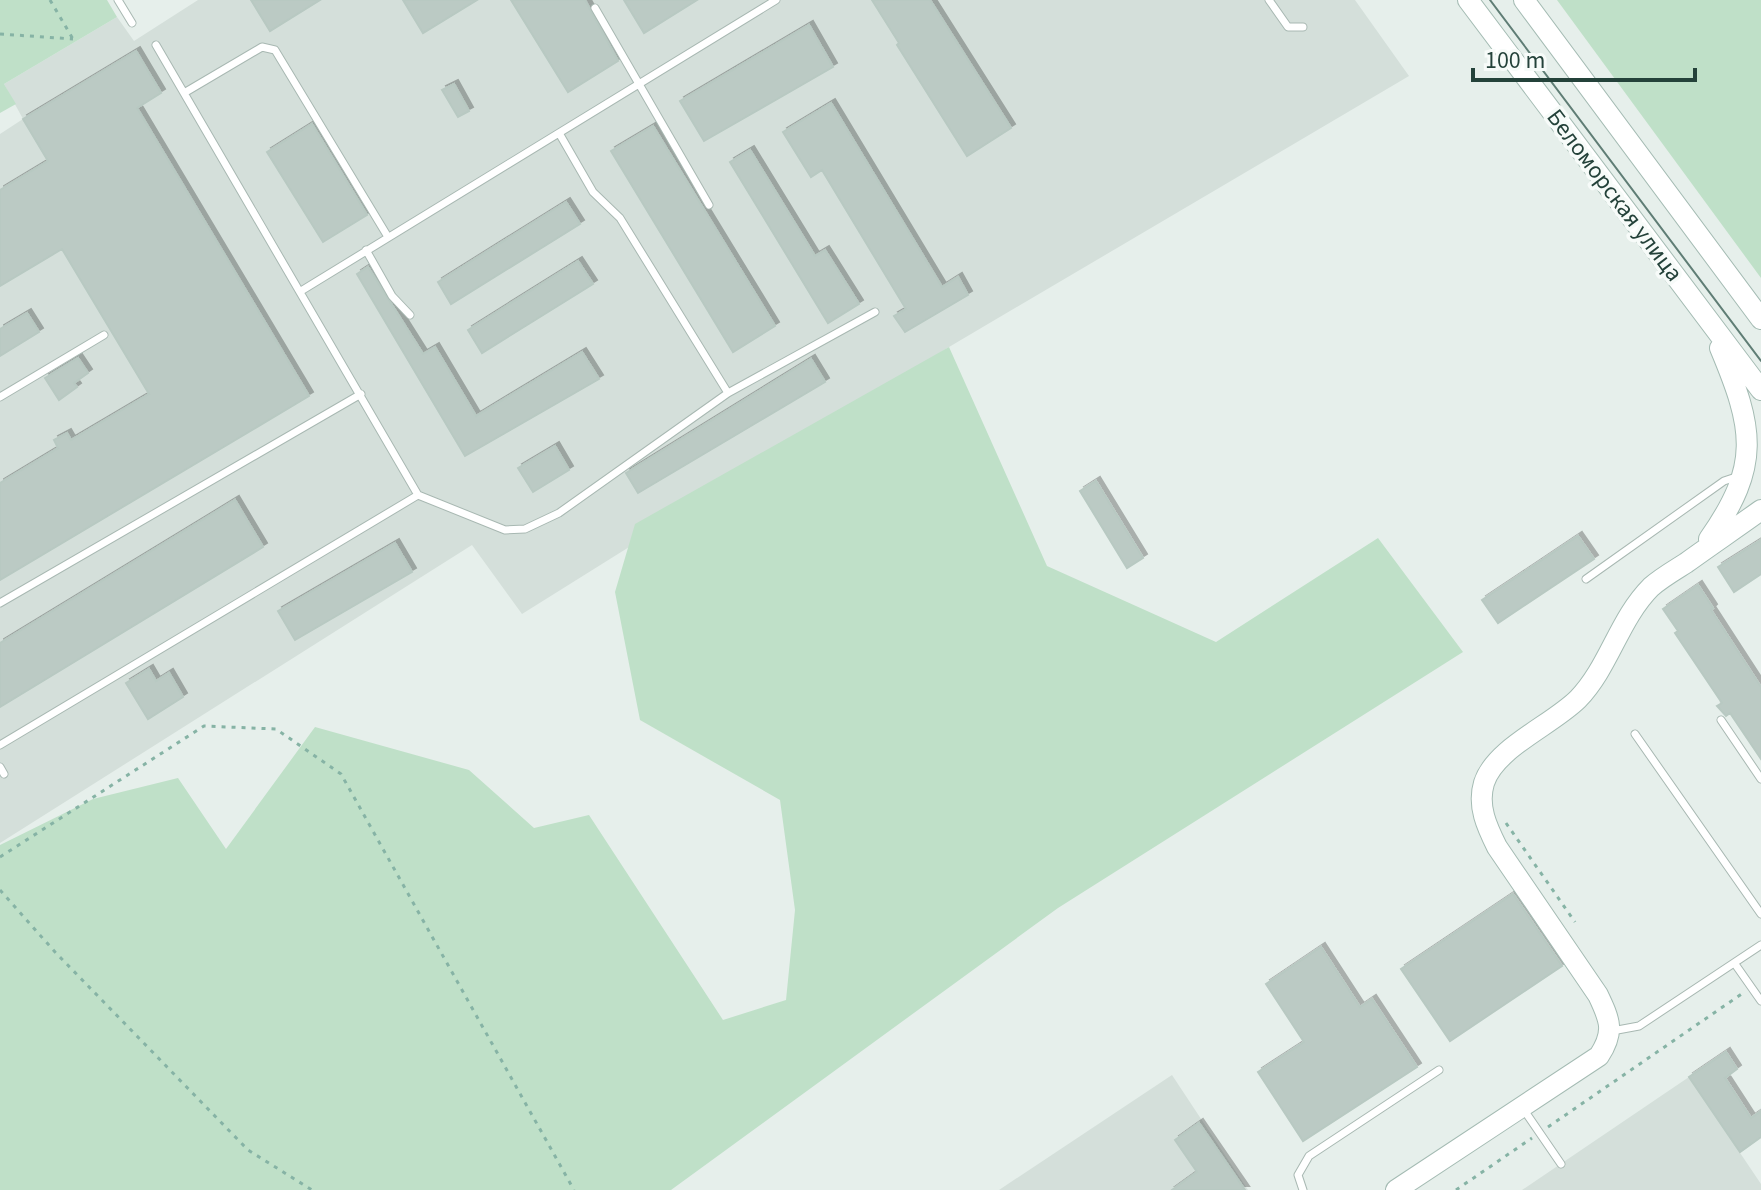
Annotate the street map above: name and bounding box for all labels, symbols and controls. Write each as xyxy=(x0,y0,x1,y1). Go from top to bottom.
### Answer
scale bar xyxy=(1473,32,1695,82)
text: 100 m xyxy=(1485,43,1545,78)
street label: Беломорская улица xyxy=(1538,102,1691,289)

